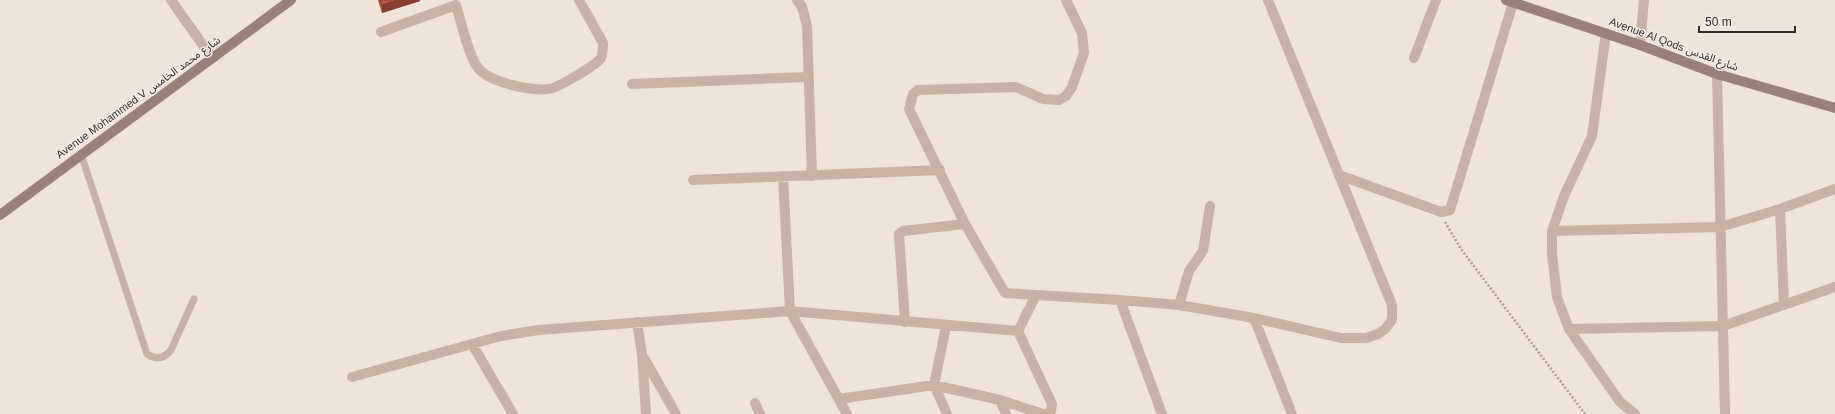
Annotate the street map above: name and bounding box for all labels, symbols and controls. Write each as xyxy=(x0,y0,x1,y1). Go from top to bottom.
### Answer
scale bar xyxy=(1699,8,1795,34)
street label: Avenue Al Qods شارع القدس xyxy=(1607,15,1740,75)
text: 50 m xyxy=(1705,15,1732,29)
street label: Avenue Mohammed V شارع محمد الخامس xyxy=(54,33,224,162)

